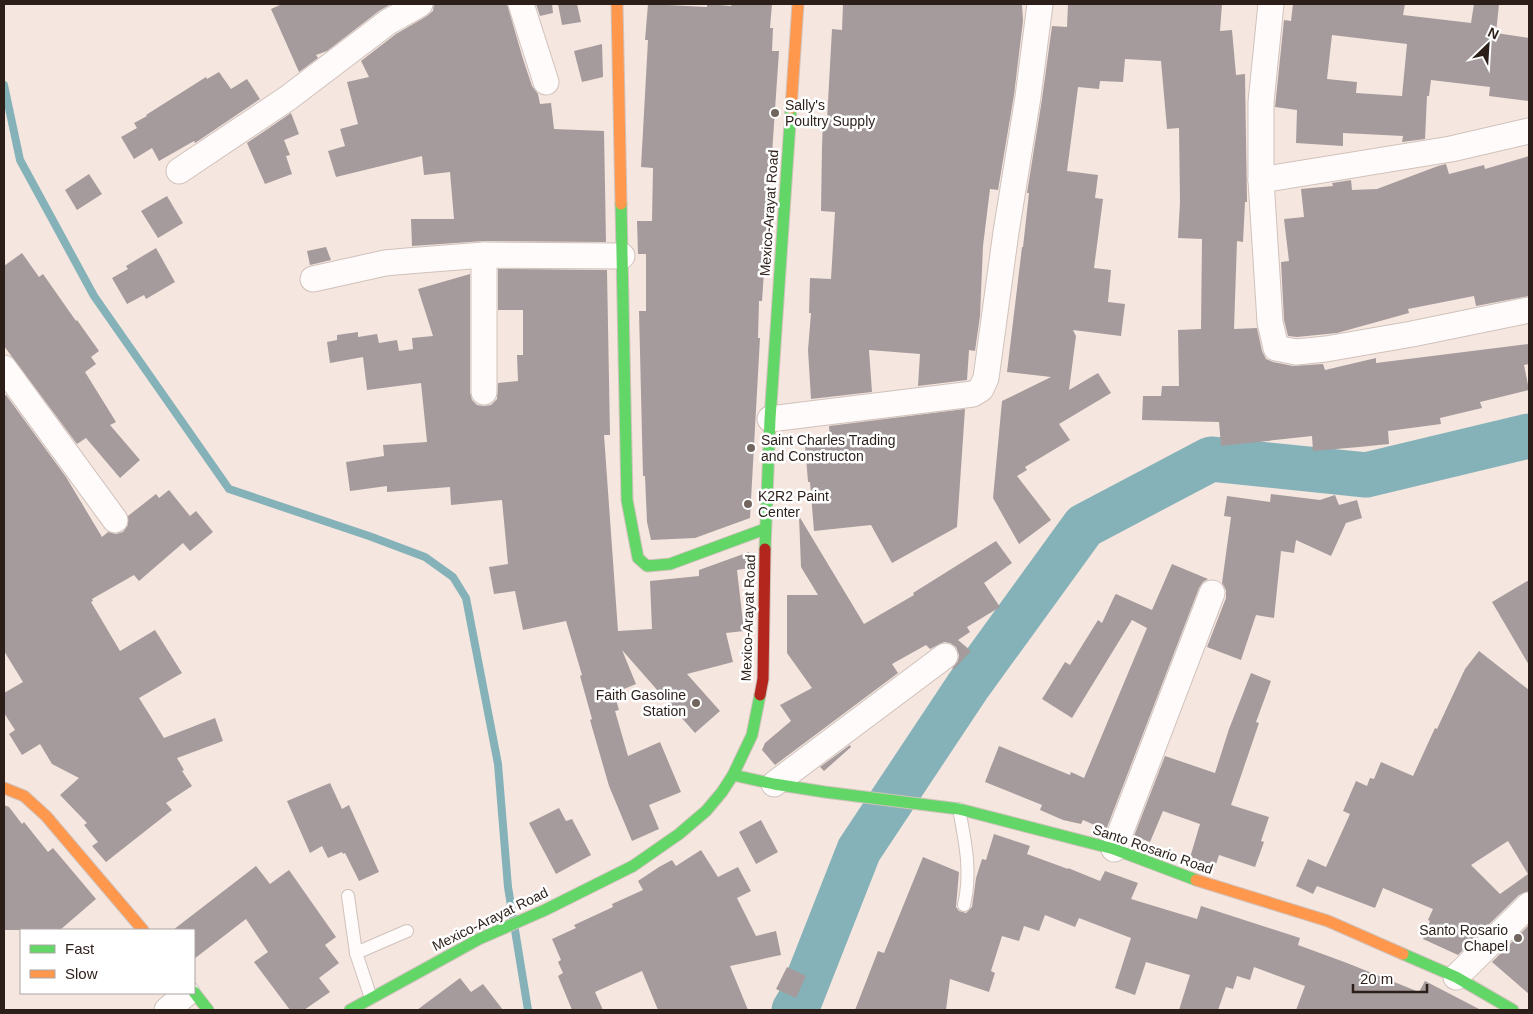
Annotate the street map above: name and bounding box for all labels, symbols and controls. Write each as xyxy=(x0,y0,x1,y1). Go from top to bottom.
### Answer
north arrow xyxy=(1463,20,1513,70)
text: N xyxy=(1486,24,1501,43)
place label: Sally's Poultry Supply xyxy=(785,97,875,129)
marker: Sally's Poultry Supply xyxy=(769,107,781,119)
street label: Mexico-Arayat Road xyxy=(757,149,781,277)
place label: Saint Charles Trading and Constructon xyxy=(761,432,896,464)
marker: Saint Charles Trading and Constructon xyxy=(745,442,757,454)
place label: K2R2 Paint Center xyxy=(758,488,829,520)
marker: K2R2 Paint Center xyxy=(742,498,754,510)
street label: Mexico-Arayat Road xyxy=(738,554,758,682)
place label: Faith Gasoline Station xyxy=(596,687,686,719)
marker: Faith Gasoline Station xyxy=(690,697,702,709)
street label: Santo Rosario Road xyxy=(1091,821,1215,877)
street label: Mexico-Arayat Road xyxy=(429,884,551,954)
place label: Santo Rosario Chapel xyxy=(1419,922,1508,954)
legend xyxy=(20,929,195,994)
marker: Santo Rosario Chapel xyxy=(1512,932,1524,944)
text: Fast xyxy=(65,940,95,957)
scale bar xyxy=(1353,962,1427,994)
text: Slow xyxy=(65,965,98,982)
text: 20 m xyxy=(1360,970,1393,987)

